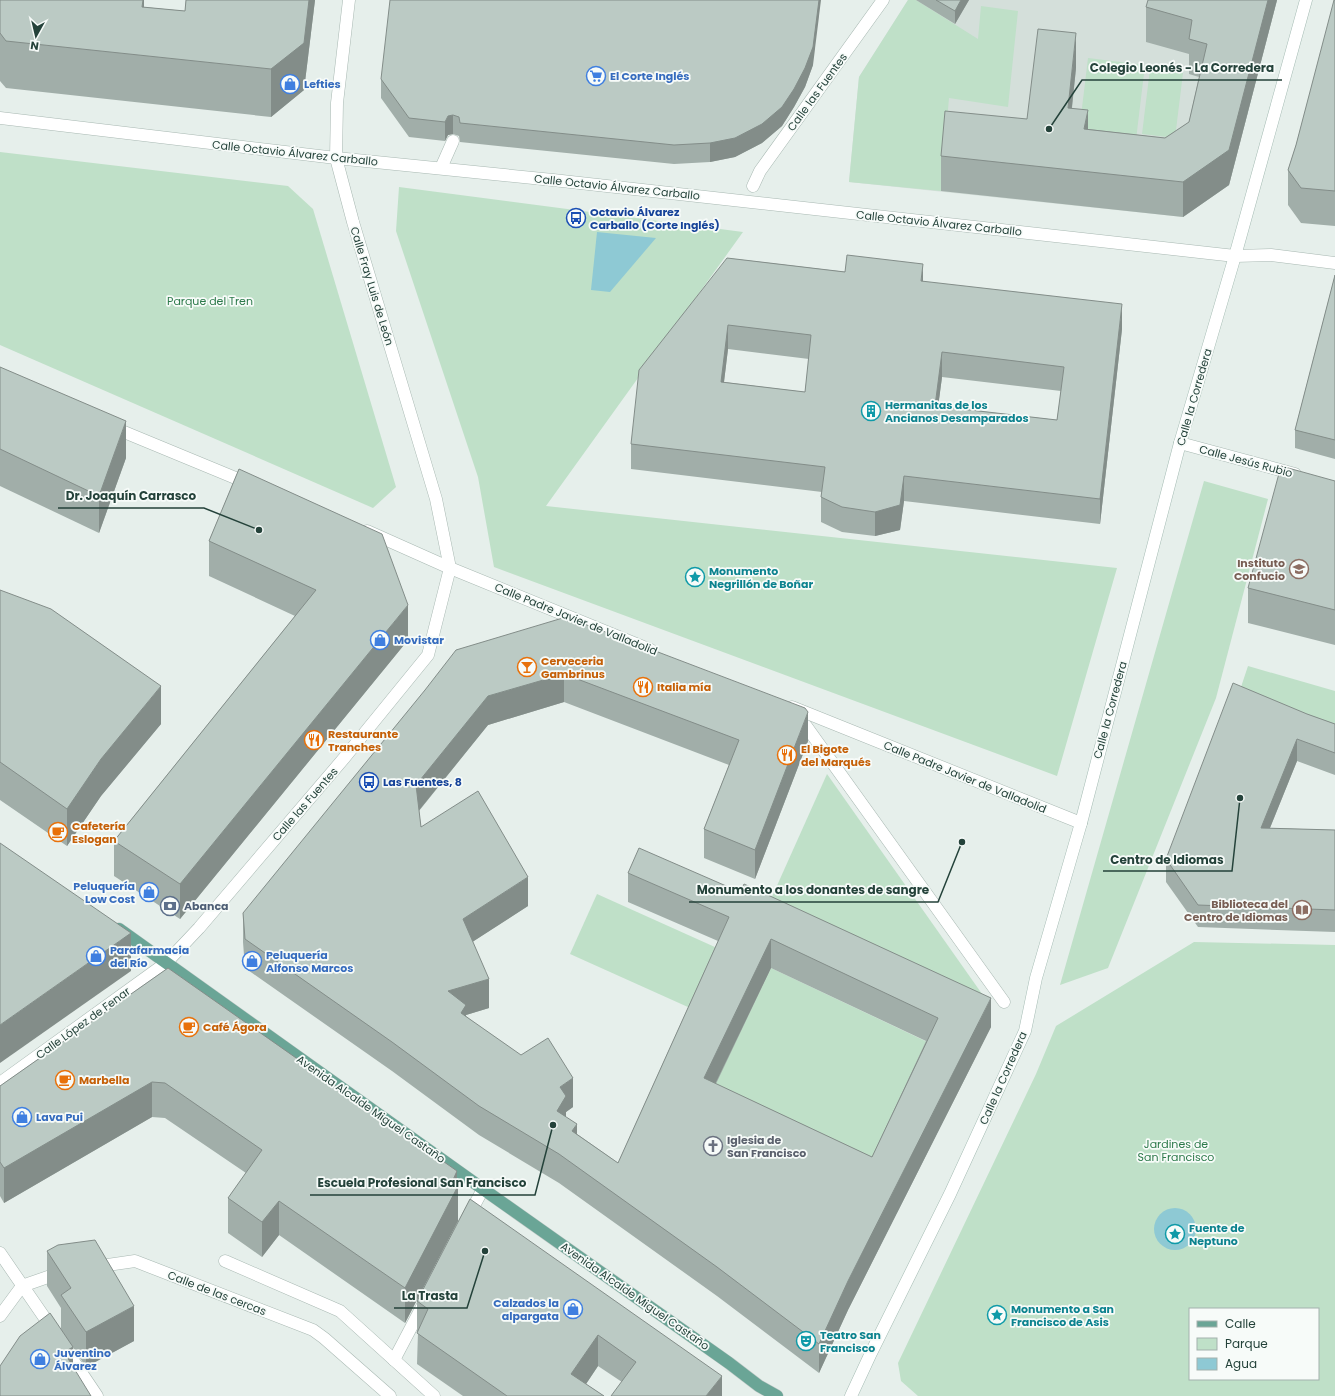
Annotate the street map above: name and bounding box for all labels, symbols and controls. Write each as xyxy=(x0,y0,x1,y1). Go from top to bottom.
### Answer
north arrow xyxy=(16,16,56,56)
text: N xyxy=(29,37,40,54)
street label: Calle las Fuentes xyxy=(783,50,851,134)
callout: Colegio Leonés - La Corredera xyxy=(1082,56,1282,80)
text: Colegio Leonés - La Corredera xyxy=(1090,59,1274,76)
supermarket icon: El Corte Inglés xyxy=(585,65,607,87)
place label: El Corte Inglés xyxy=(610,68,690,84)
shop icon: Lefties xyxy=(279,73,301,95)
place label: Lefties xyxy=(304,76,341,92)
street label: Calle Octavio Álvarez Carballo xyxy=(211,136,379,170)
street label: Calle Octavio Álvarez Carballo xyxy=(533,170,701,204)
place label: Octavio Álvarez Carballo (Corte Inglés) xyxy=(590,204,720,233)
street label: Calle Octavio Álvarez Carballo xyxy=(855,206,1023,240)
bus stop icon: Octavio Álvarez Carballo (Corte Inglés) xyxy=(565,207,587,229)
street label: Calle Fray Luis de León xyxy=(346,225,398,347)
park label: Parque del Tren xyxy=(167,293,253,309)
street label: Calle la Corredera xyxy=(1172,346,1216,448)
place label: Hermanitas de los Ancianos Desamparados xyxy=(885,397,1029,426)
building icon: Hermanitas de los Ancianos Desamparados xyxy=(860,400,882,422)
street label: Calle Jesús Rubio xyxy=(1198,441,1294,481)
callout: Dr. Joaquín Carrasco xyxy=(58,484,204,508)
text: Dr. Joaquín Carrasco xyxy=(66,487,197,504)
place label: Instituto Confucio xyxy=(1234,555,1285,584)
school or university icon: Instituto Confucio xyxy=(1288,558,1310,580)
place label: Monumento Negrillón de Boñar xyxy=(709,563,813,592)
place icon: Monumento Negrillón de Boñar xyxy=(684,566,706,588)
street label: Calle Padre Javier de Valladolid xyxy=(492,579,660,659)
shop icon: Movistar xyxy=(369,629,391,651)
place label: Movistar xyxy=(394,632,444,648)
place label: Cerveceria Gambrinus xyxy=(541,653,605,682)
bar icon: Cerveceria Gambrinus xyxy=(516,656,538,678)
street label: Calle la Corredera xyxy=(1089,659,1131,761)
restaurant icon: Italia mía xyxy=(632,676,654,698)
place label: Italia mía xyxy=(657,679,711,695)
place label: Restaurante Tranches xyxy=(328,726,398,755)
restaurant icon: Restaurante Tranches xyxy=(303,729,325,751)
street label: Calle Padre Javier de Valladolid xyxy=(881,737,1049,817)
place label: El Bigote del Marqués xyxy=(801,741,871,770)
restaurant icon: El Bigote del Marqués xyxy=(776,744,798,766)
street label: Calle las Fuentes xyxy=(268,763,342,844)
bus stop icon: Las Fuentes, 8 xyxy=(358,771,380,793)
place label: Las Fuentes, 8 xyxy=(383,774,462,790)
place label: Cafetería Eslogan xyxy=(72,818,126,847)
cafe icon: Cafetería Eslogan xyxy=(47,821,69,843)
callout: Centro de Idiomas xyxy=(1103,847,1232,871)
text: Centro de Idiomas xyxy=(1110,851,1224,868)
place label: Peluquería Low Cost xyxy=(73,878,136,907)
callout: Monumento a los donantes de sangre xyxy=(689,878,938,902)
shop icon: Peluquería Low Cost xyxy=(138,881,160,903)
text: Monumento a los donantes de sangre xyxy=(697,881,930,898)
bank icon: Abanca xyxy=(159,895,181,917)
place label: Biblioteca del Centro de Idiomas xyxy=(1184,896,1288,925)
place label: Abanca xyxy=(184,898,229,914)
library icon: Biblioteca del Centro de Idiomas xyxy=(1291,899,1313,921)
place label: Parafarmacia del Río xyxy=(110,942,189,971)
shop icon: Parafarmacia del Río xyxy=(85,945,107,967)
place label: Peluquería Alfonso Marcos xyxy=(266,947,353,976)
shop icon: Peluquería Alfonso Marcos xyxy=(241,950,263,972)
street label: Calle López de Fenar xyxy=(32,983,134,1063)
cafe icon: Café Ágora xyxy=(178,1016,200,1038)
place label: Café Ágora xyxy=(203,1019,267,1035)
street label: Calle la Corredera xyxy=(975,1029,1031,1127)
street label: Avenida Alcalde Miguel Castaño xyxy=(293,1051,449,1167)
cafe icon: Marbella xyxy=(54,1069,76,1091)
place label: Marbella xyxy=(79,1072,129,1088)
shop icon: Lava Pui xyxy=(11,1106,33,1128)
place label: Lava Pui xyxy=(36,1109,83,1125)
place label: Iglesia de San Francisco xyxy=(727,1132,806,1161)
church icon: Iglesia de San Francisco xyxy=(702,1135,724,1157)
park label: Jardines de San Francisco xyxy=(1138,1136,1214,1165)
callout: Escuela Profesional San Francisco xyxy=(310,1171,535,1195)
text: Escuela Profesional San Francisco xyxy=(318,1174,527,1191)
place label: Fuente de Neptuno xyxy=(1189,1220,1245,1249)
place icon: Fuente de Neptuno xyxy=(1164,1223,1186,1245)
street label: Avenida Alcalde Miguel Castaño xyxy=(557,1238,713,1354)
street label: Calle de las cercas xyxy=(165,1267,269,1319)
callout: La Trasta xyxy=(394,1284,467,1308)
text: La Trasta xyxy=(402,1287,458,1304)
place label: Calzados la alpargata xyxy=(493,1295,559,1324)
shop icon: Calzados la alpargata xyxy=(562,1298,584,1320)
place label: Monumento a San Francisco de Asis xyxy=(1011,1301,1114,1330)
place icon: Monumento a San Francisco de Asis xyxy=(986,1304,1008,1326)
legend xyxy=(1189,1308,1319,1380)
text: Calle xyxy=(1225,1315,1256,1332)
place label: Teatro San Francisco xyxy=(820,1327,881,1356)
theatre icon: Teatro San Francisco xyxy=(795,1330,817,1352)
text: Parque xyxy=(1225,1335,1268,1352)
place label: Juventino Álvarez xyxy=(54,1345,111,1374)
shop icon: Juventino Álvarez xyxy=(29,1348,51,1370)
text: Agua xyxy=(1225,1355,1257,1372)

